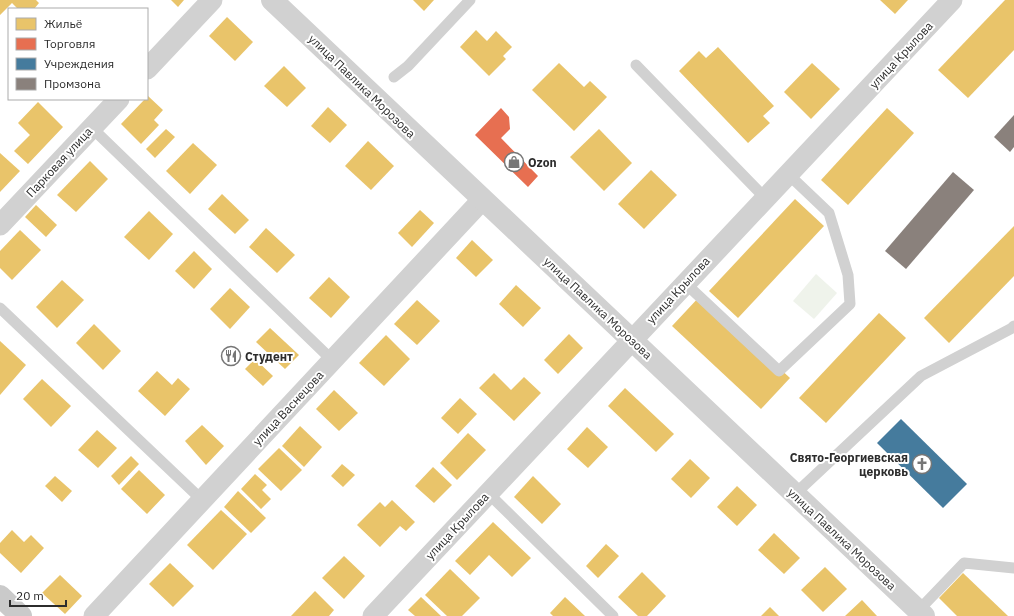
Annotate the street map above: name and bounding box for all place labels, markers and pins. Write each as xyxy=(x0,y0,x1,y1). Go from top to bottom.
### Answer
shop icon: Ozon xyxy=(503,151,525,173)
place label: Ozon xyxy=(528,155,557,170)
restaurant icon: Студент xyxy=(220,345,242,367)
place label: Студент xyxy=(245,349,293,364)
place label: Свято-Георгиевская церковь xyxy=(790,450,908,479)
church icon: Свято-Георгиевская церковь xyxy=(911,453,933,475)

